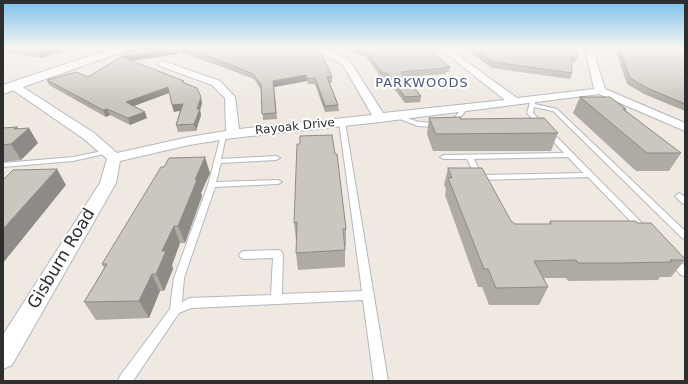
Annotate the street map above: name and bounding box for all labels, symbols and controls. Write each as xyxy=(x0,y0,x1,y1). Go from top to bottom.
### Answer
district label: PARKWOODS xyxy=(375,76,469,92)
street label: Rayoak Drive xyxy=(254,116,336,138)
street label: Gisburn Road xyxy=(24,205,100,313)

